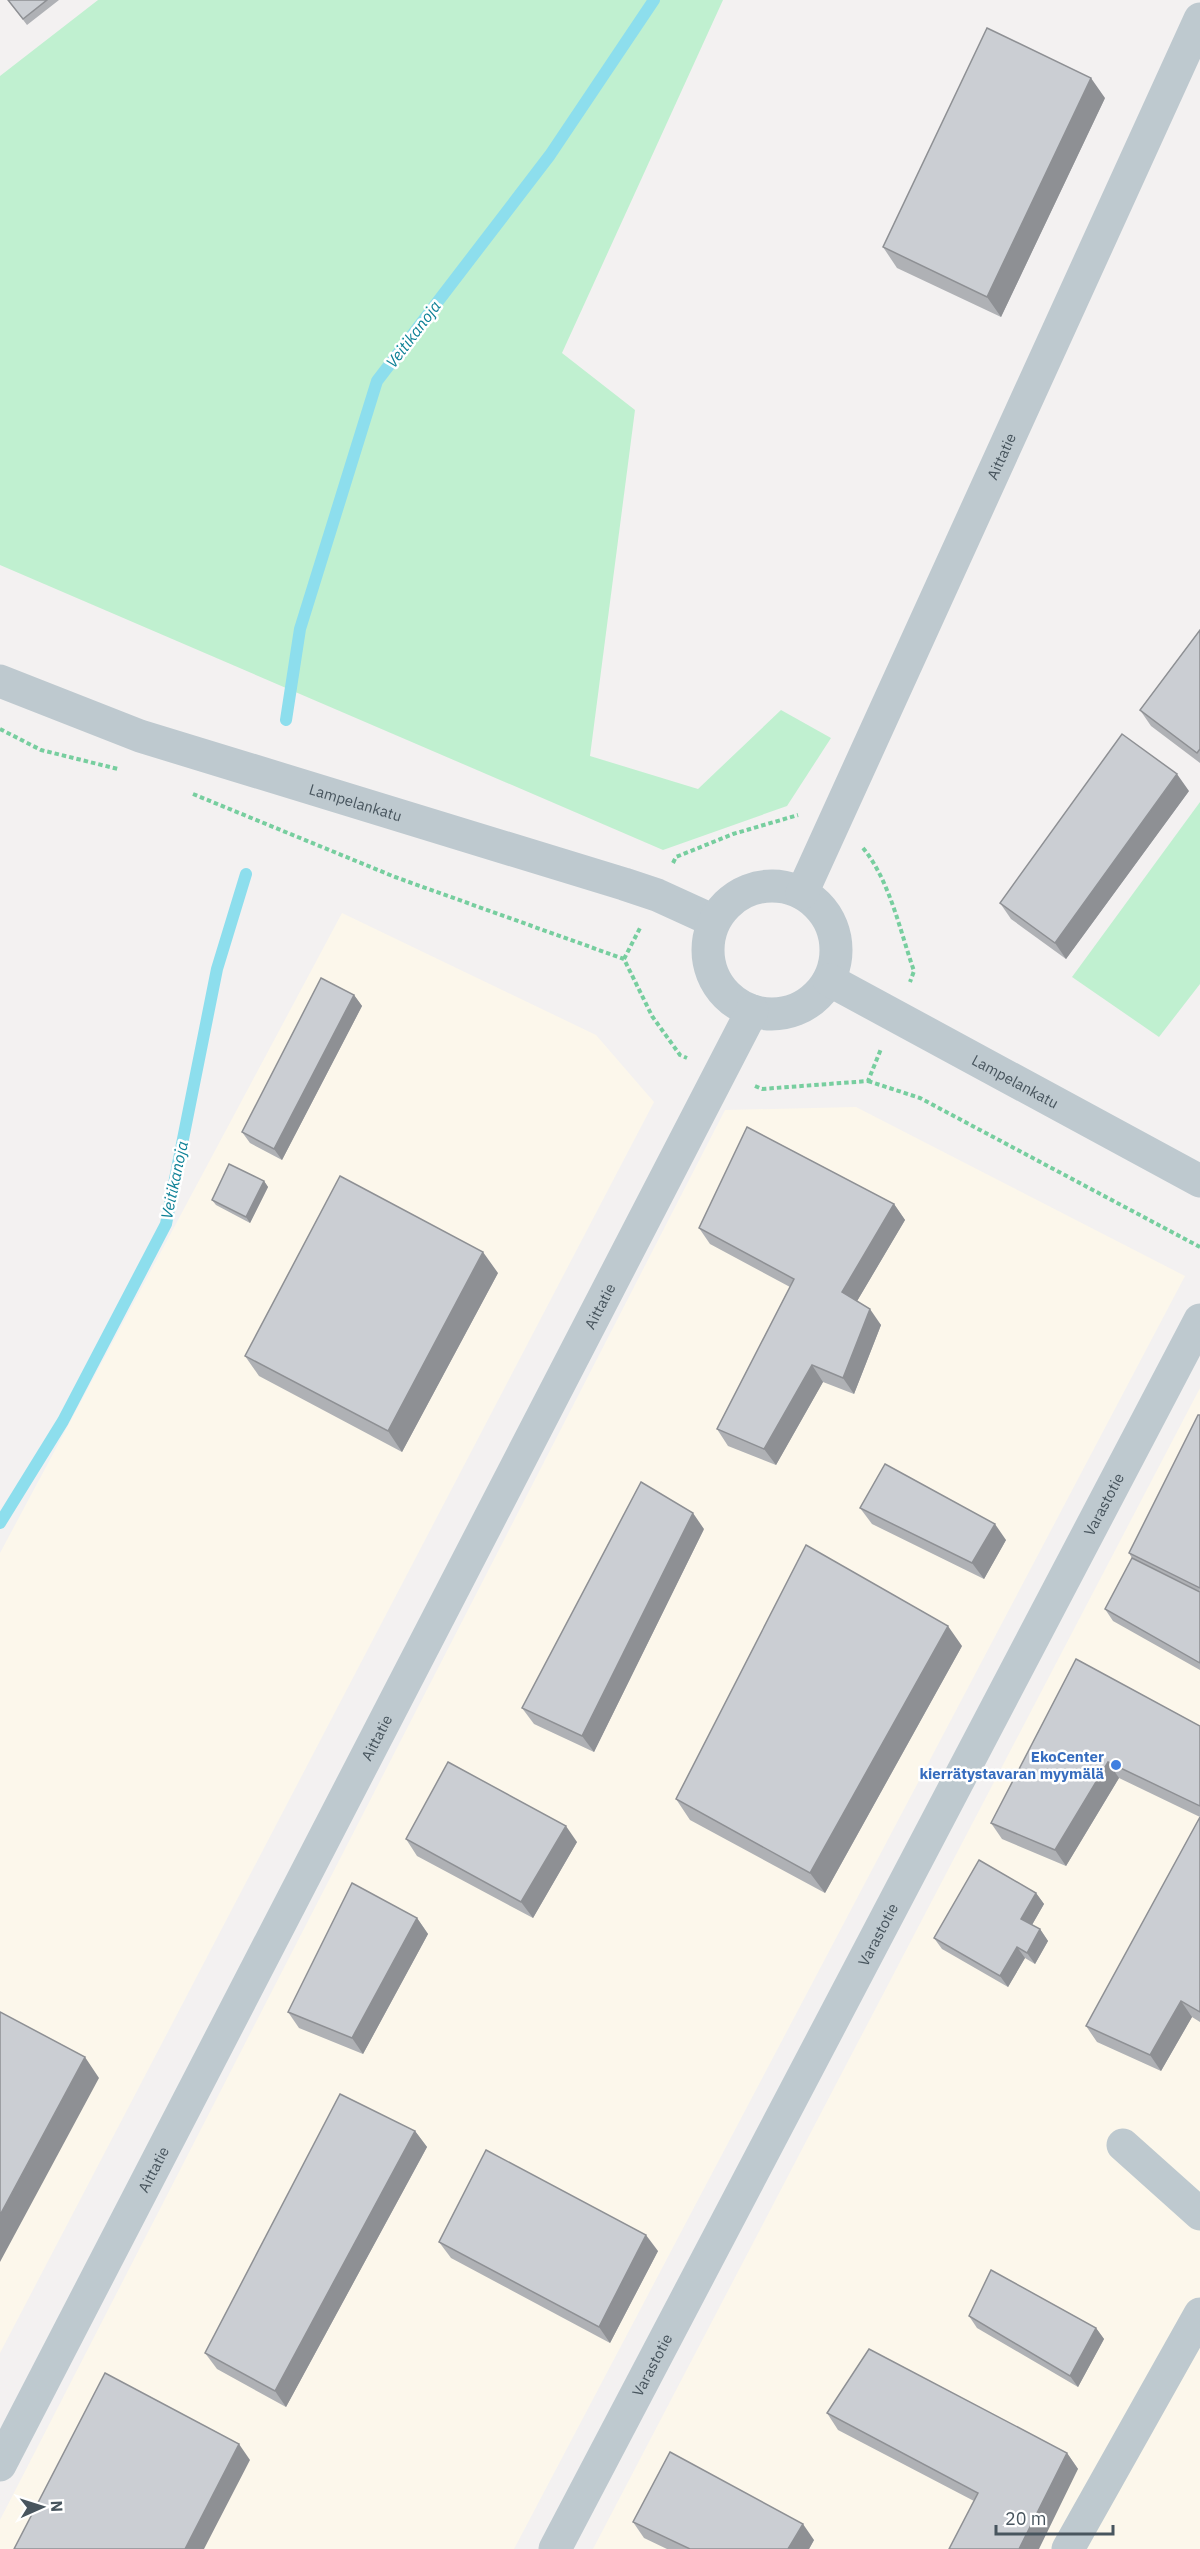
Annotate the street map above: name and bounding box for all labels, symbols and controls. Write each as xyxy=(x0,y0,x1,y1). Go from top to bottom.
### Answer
water label: Veitikanoja xyxy=(381,296,445,372)
street label: Aittatie xyxy=(982,430,1020,482)
street label: Lampelankatu xyxy=(307,779,404,825)
street label: Lampelankatu xyxy=(969,1050,1062,1112)
water label: Veitikanoja xyxy=(156,1139,192,1221)
street label: Aittatie xyxy=(580,1280,619,1332)
street label: Varastotie xyxy=(1079,1470,1128,1539)
street label: Aittatie xyxy=(357,1711,396,1764)
place label: EkoCenter kierrätystavaran myymälä xyxy=(919,1747,1104,1783)
marker: EkoCenter kierrätystavaran myymälä xyxy=(1109,1758,1123,1772)
street label: Varastotie xyxy=(853,1900,902,1969)
street label: Aittatie xyxy=(133,2143,173,2195)
street label: Varastotie xyxy=(627,2330,676,2399)
north arrow xyxy=(12,2477,72,2537)
scale bar xyxy=(996,2498,1113,2536)
text: N xyxy=(47,2500,67,2513)
text: 20 m xyxy=(1005,2507,1047,2530)

